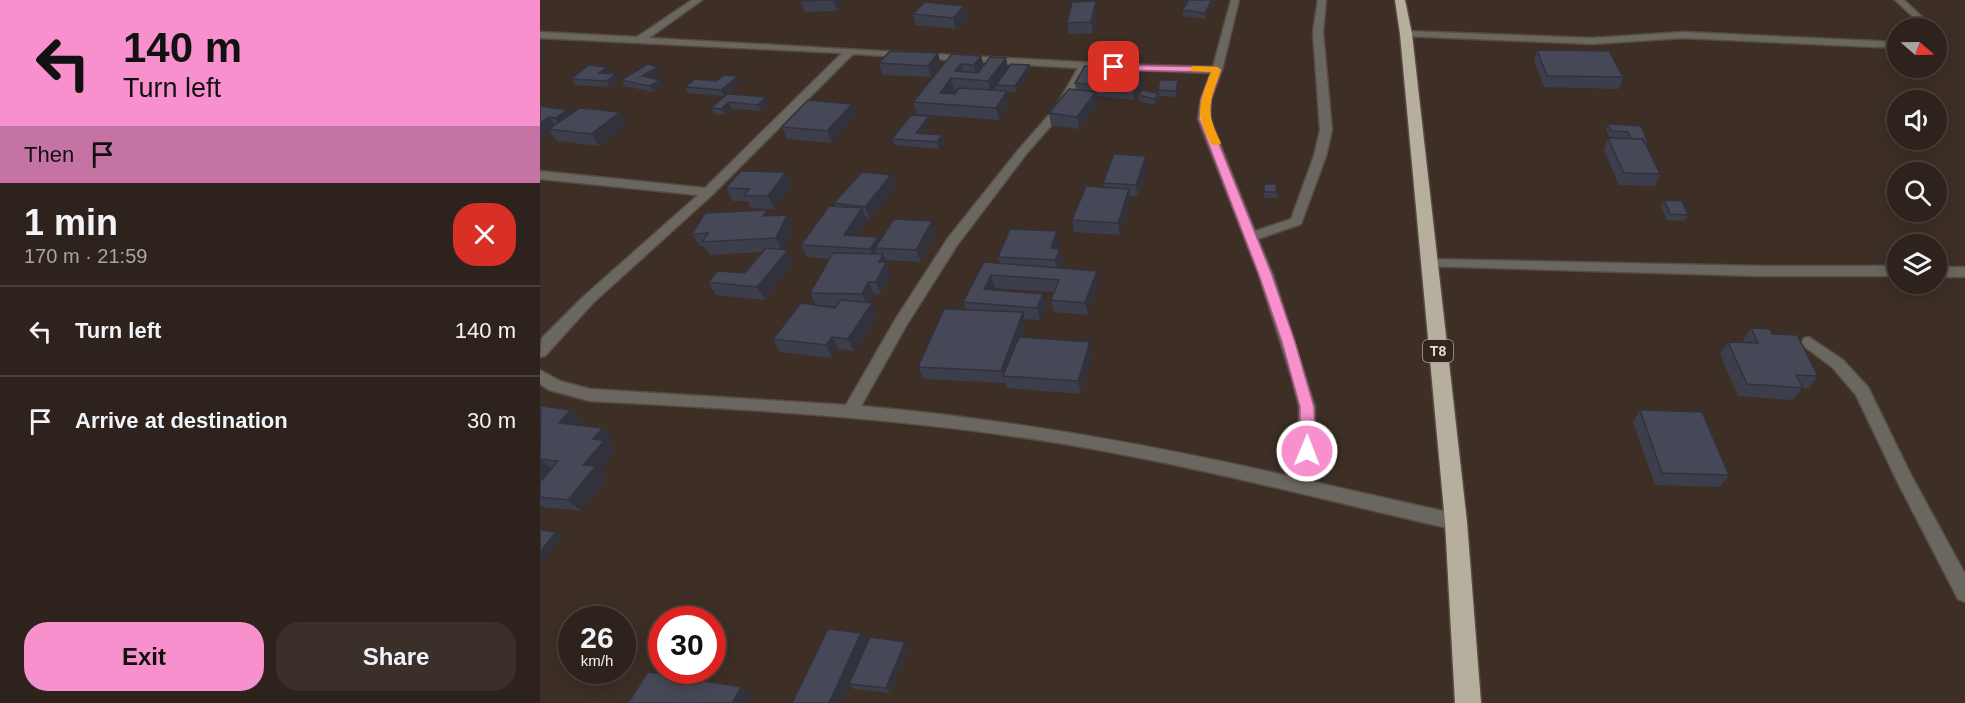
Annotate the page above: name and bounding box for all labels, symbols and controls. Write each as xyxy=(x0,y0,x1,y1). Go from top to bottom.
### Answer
north arrow xyxy=(1887,18,1947,78)
map controls xyxy=(1887,18,1947,294)
icon: left xyxy=(24,24,102,102)
text: 140 m xyxy=(123,24,242,71)
pin xyxy=(1088,41,1139,92)
icon: arrive xyxy=(1097,50,1130,83)
text: Turn left xyxy=(123,73,221,103)
button: sound xyxy=(1887,90,1947,150)
icon: arrive xyxy=(86,138,119,171)
text: Then xyxy=(24,142,74,167)
button: search xyxy=(1887,162,1947,222)
text: 1 min xyxy=(24,202,118,243)
button: close xyxy=(453,203,516,266)
button: layers xyxy=(1887,234,1947,294)
text: 170 m · 21:59 xyxy=(24,245,147,267)
icon: left xyxy=(24,315,57,348)
text: Turn left xyxy=(75,318,161,343)
text: 140 m xyxy=(455,318,516,343)
road number: T8 xyxy=(1423,340,1453,362)
icon: arrive xyxy=(24,405,57,438)
text: Arrive at destination xyxy=(75,408,288,433)
text: 30 m xyxy=(467,408,516,433)
position arrow xyxy=(1275,419,1339,483)
speed limit sign: 30 xyxy=(648,606,726,684)
text: 26 xyxy=(580,621,614,654)
button: Exit xyxy=(24,622,264,691)
button: Share xyxy=(276,622,516,691)
text: km/h xyxy=(581,652,613,669)

